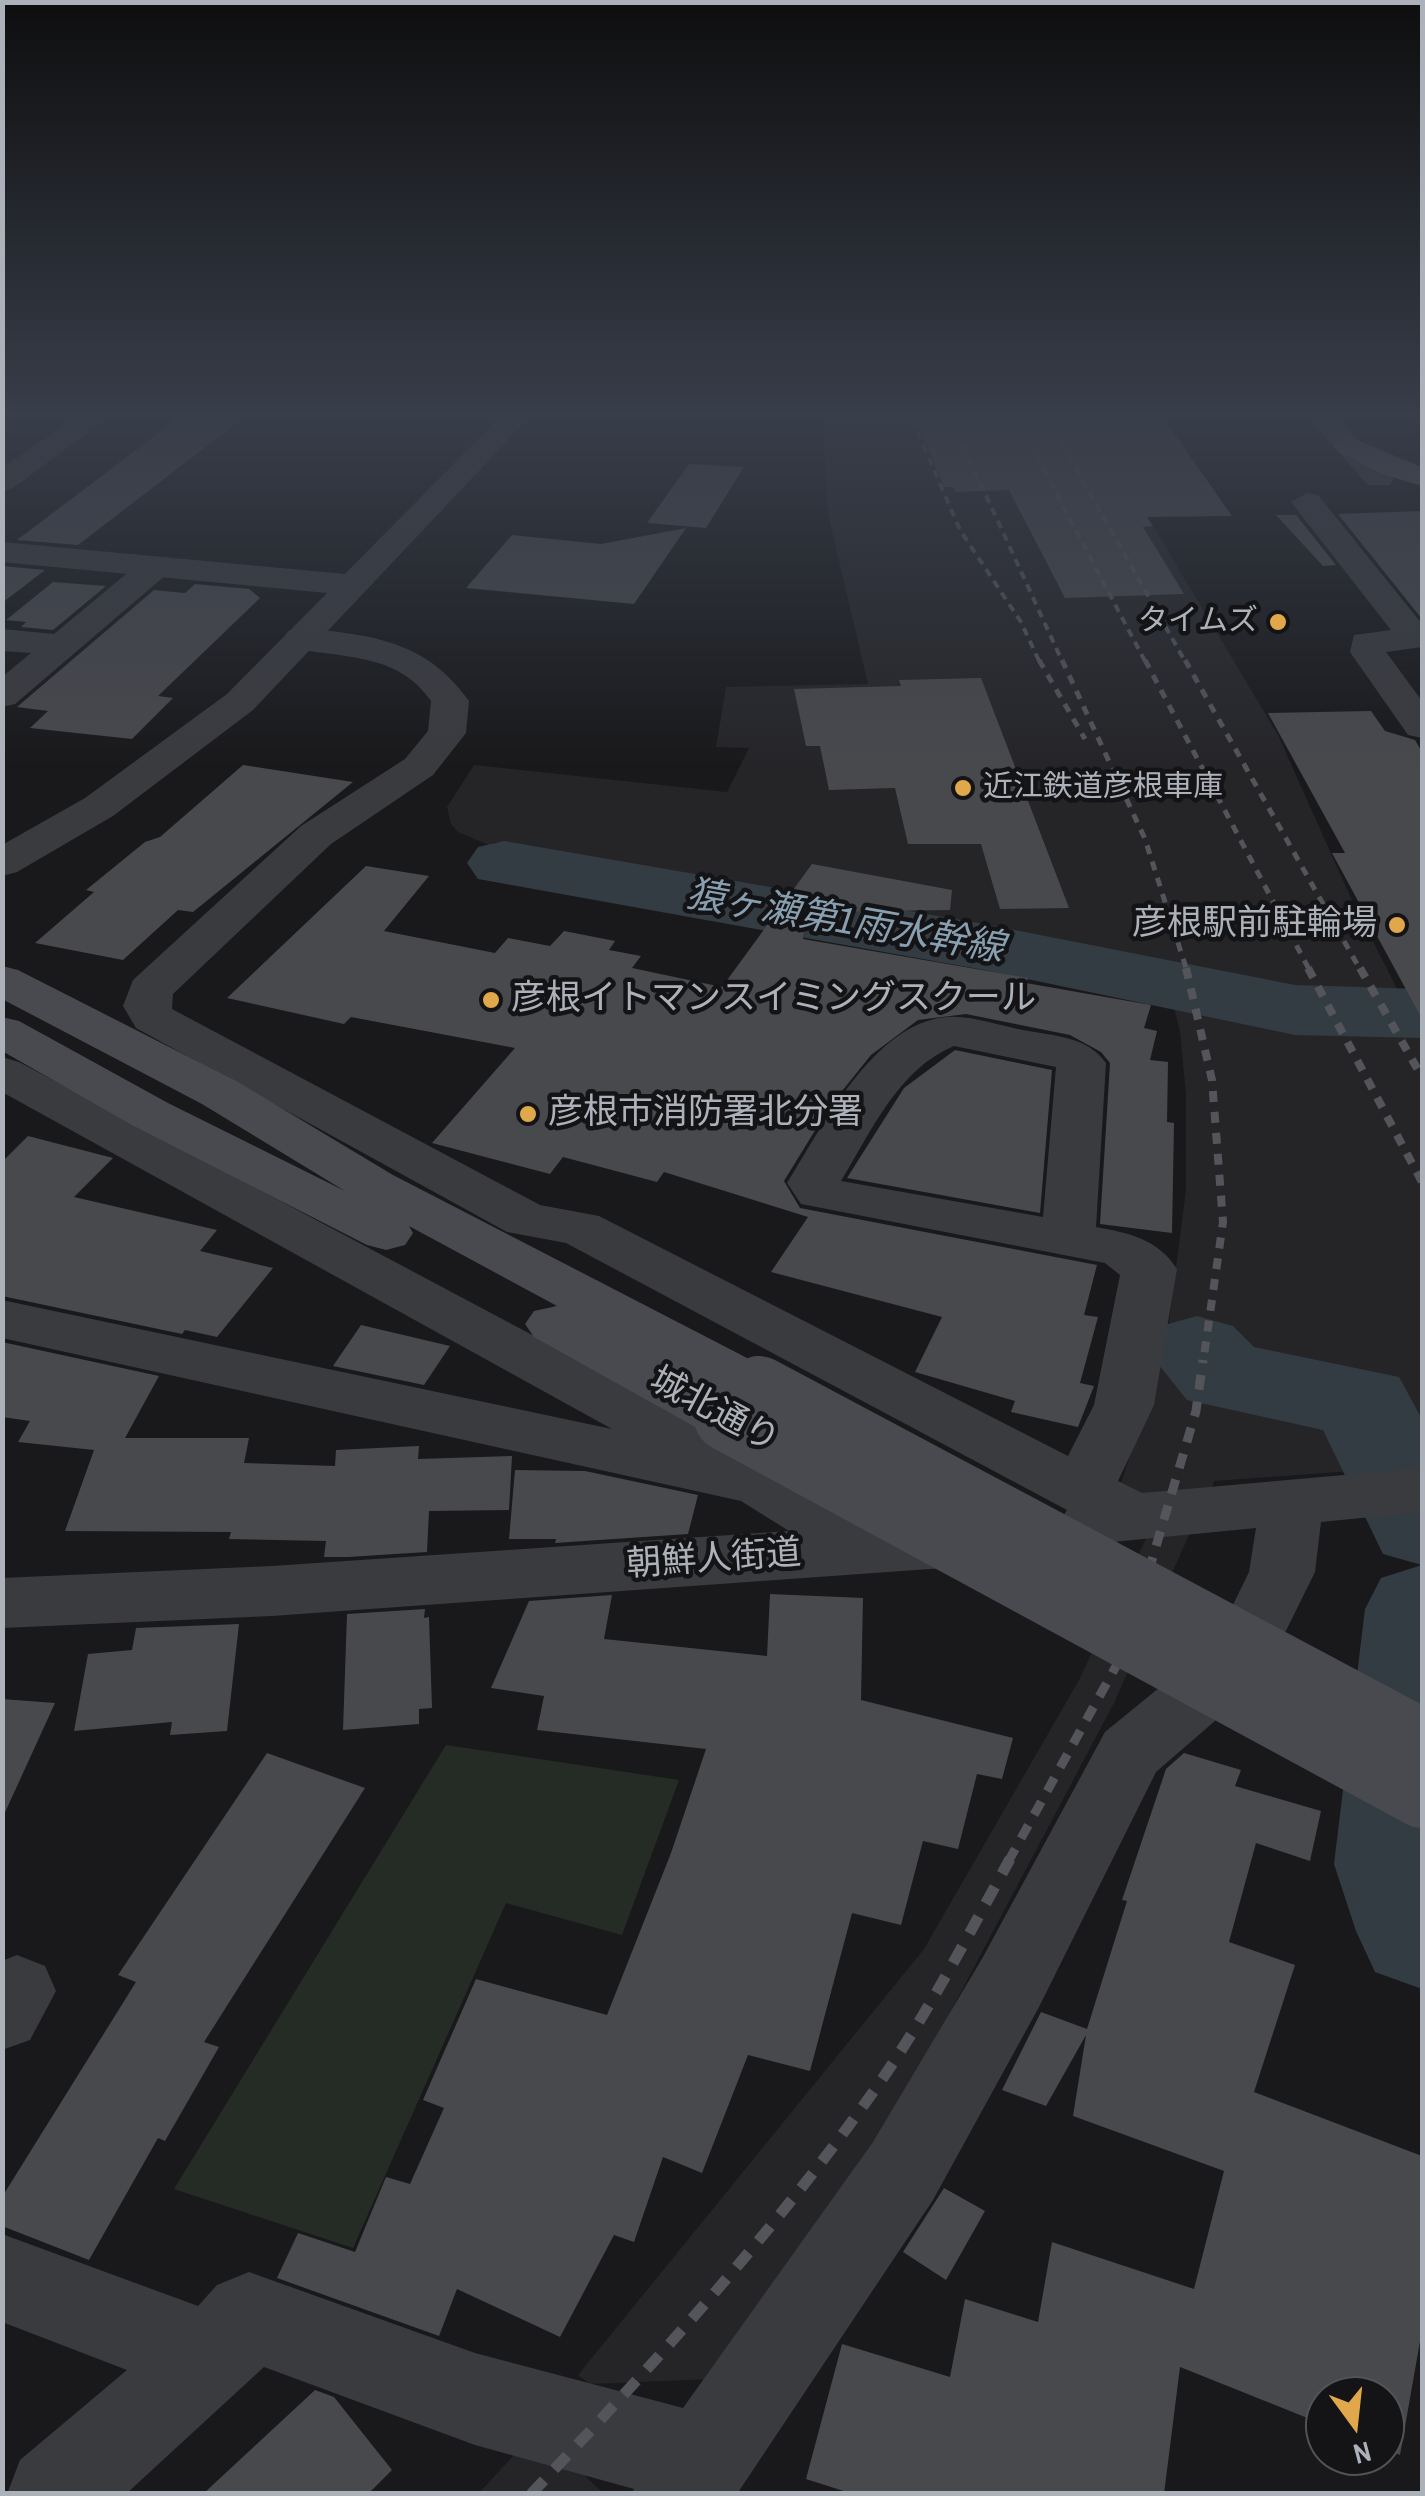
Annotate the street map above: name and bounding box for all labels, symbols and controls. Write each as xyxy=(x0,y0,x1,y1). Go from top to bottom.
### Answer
place label: タイムズ xyxy=(1138,604,1258,640)
marker: タイムズ xyxy=(1267,611,1289,633)
place label: 近江鉄道彦根車庫 xyxy=(983,770,1223,806)
marker: 近江鉄道彦根車庫 xyxy=(952,777,974,799)
water label: 猿ヶ瀬第1雨水幹線 xyxy=(683,873,1007,973)
place label: 彦根駅前駐輪場 xyxy=(1132,904,1377,946)
marker: 彦根駅前駐輪場 xyxy=(1386,914,1408,936)
place label: 彦根イトマンスイミングスクール xyxy=(511,979,1036,1021)
marker: 彦根イトマンスイミングスクール xyxy=(480,989,502,1011)
place label: 彦根市消防署北分署 xyxy=(548,1093,863,1135)
marker: 彦根市消防署北分署 xyxy=(517,1103,539,1125)
street label: 城北通り xyxy=(642,1360,786,1462)
street label: 朝鮮人街道 xyxy=(625,1533,803,1587)
north arrow xyxy=(1305,2376,1405,2476)
text: N xyxy=(1349,2433,1375,2474)

